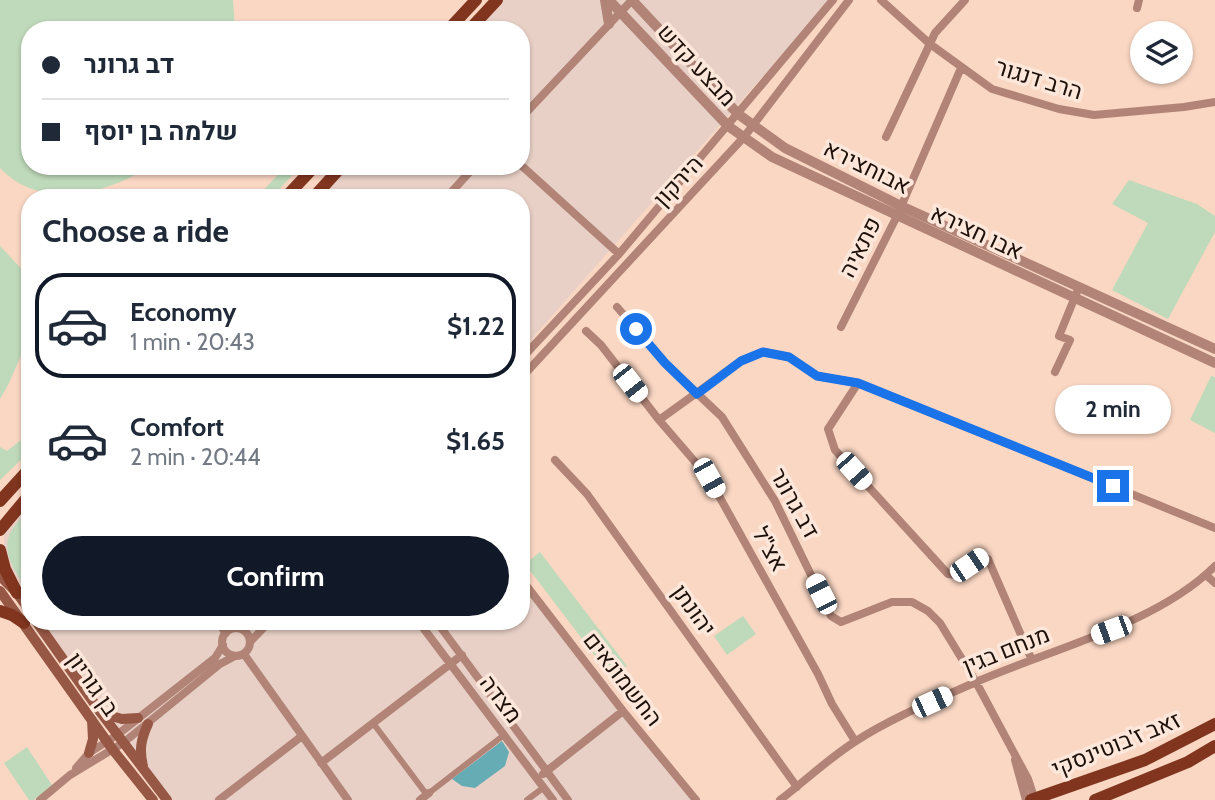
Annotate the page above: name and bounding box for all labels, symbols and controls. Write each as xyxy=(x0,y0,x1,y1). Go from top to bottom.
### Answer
street label: מבצע קדש xyxy=(652,18,742,112)
map controls xyxy=(1130,21,1193,84)
button: layers xyxy=(1130,21,1193,84)
text: דב גרונר xyxy=(84,48,174,80)
street label: הרב דנגור xyxy=(992,53,1086,105)
text: שלמה בן יוסף xyxy=(84,115,238,147)
street label: אבוחצירא xyxy=(819,134,915,200)
street label: הירקון xyxy=(647,150,709,212)
street label: אבו חצירא xyxy=(927,199,1027,265)
text: Choose a ride xyxy=(42,211,229,250)
street label: פתאיה xyxy=(833,212,887,282)
icon: car xyxy=(46,294,109,357)
text: Economy xyxy=(130,296,236,328)
text: $1.22 xyxy=(447,310,505,342)
route start xyxy=(620,313,652,345)
text: 1 min · 20:43 xyxy=(130,328,255,356)
car xyxy=(609,360,652,406)
callout: 2 min xyxy=(1055,384,1171,434)
text: 2 min xyxy=(1085,395,1141,423)
icon: car xyxy=(46,409,109,472)
text: Comfort xyxy=(130,411,224,443)
text: $1.65 xyxy=(446,425,505,457)
text: 2 min · 20:44 xyxy=(130,443,260,471)
car xyxy=(833,448,876,494)
car xyxy=(690,455,729,501)
street label: דב גרונר xyxy=(764,463,826,543)
route end xyxy=(1097,470,1129,502)
street label: אצ"ל xyxy=(746,522,794,576)
button: Confirm xyxy=(42,536,509,616)
car xyxy=(946,545,993,585)
car xyxy=(803,571,840,617)
street label: יהונתן xyxy=(666,579,722,641)
car xyxy=(1088,613,1135,647)
street label: מנחם בגין xyxy=(958,620,1054,680)
street label: החשמונאים xyxy=(578,626,668,732)
street label: בן גוריון xyxy=(61,647,125,721)
street label: מצדה xyxy=(474,670,528,728)
car xyxy=(909,684,956,720)
street label: זאב ז'בוטינסקי xyxy=(1047,705,1185,783)

